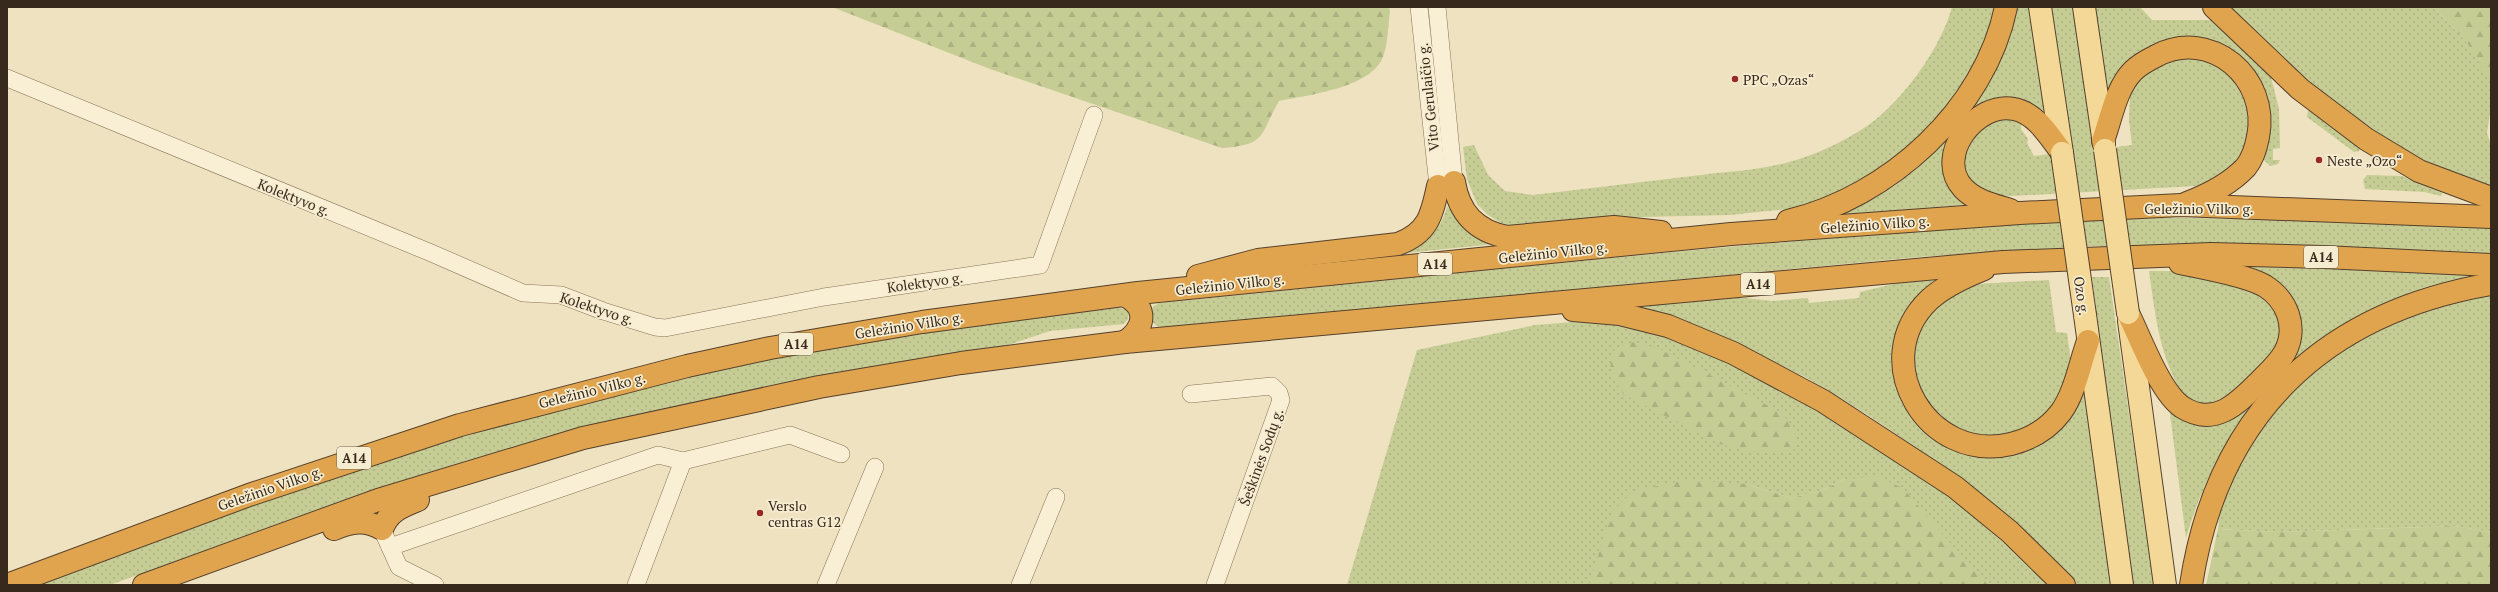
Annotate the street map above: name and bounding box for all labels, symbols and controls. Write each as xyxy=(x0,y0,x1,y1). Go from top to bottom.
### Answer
street label: Vito Gerulaičio g. xyxy=(1413,42,1443,152)
place label: PPC „Ozas“ xyxy=(1743,70,1814,89)
marker: PPC „Ozas“ xyxy=(1730,74,1740,84)
place label: Neste „Ozo“ xyxy=(2327,151,2402,170)
marker: Neste „Ozo“ xyxy=(2314,155,2324,165)
street label: Kolektyvo g. xyxy=(255,174,333,220)
street label: Geležinio Vilko g. xyxy=(2144,199,2254,218)
street label: Geležinio Vilko g. xyxy=(1820,211,1930,237)
street label: Geležinio Vilko g. xyxy=(1498,237,1608,267)
road number: A14 xyxy=(2304,246,2338,268)
road number: A14 xyxy=(1418,253,1452,275)
street label: Kolektyvo g. xyxy=(886,267,964,297)
street label: Geležinio Vilko g. xyxy=(1175,269,1285,299)
road number: A14 xyxy=(1741,273,1775,295)
street label: Ozo g. xyxy=(2070,275,2094,317)
street label: Kolektyvo g. xyxy=(558,287,636,329)
street label: Geležinio Vilko g. xyxy=(853,307,965,343)
road number: A14 xyxy=(779,333,813,355)
street label: Geležinio Vilko g. xyxy=(537,368,647,412)
street label: Šeškinės Sodų g. xyxy=(1235,406,1287,508)
road number: A14 xyxy=(337,447,371,469)
street label: Geležinio Vilko g. xyxy=(215,461,325,515)
place label: Verslo centras G12 xyxy=(768,496,841,531)
marker: Verslo centras G12 xyxy=(755,508,765,518)

